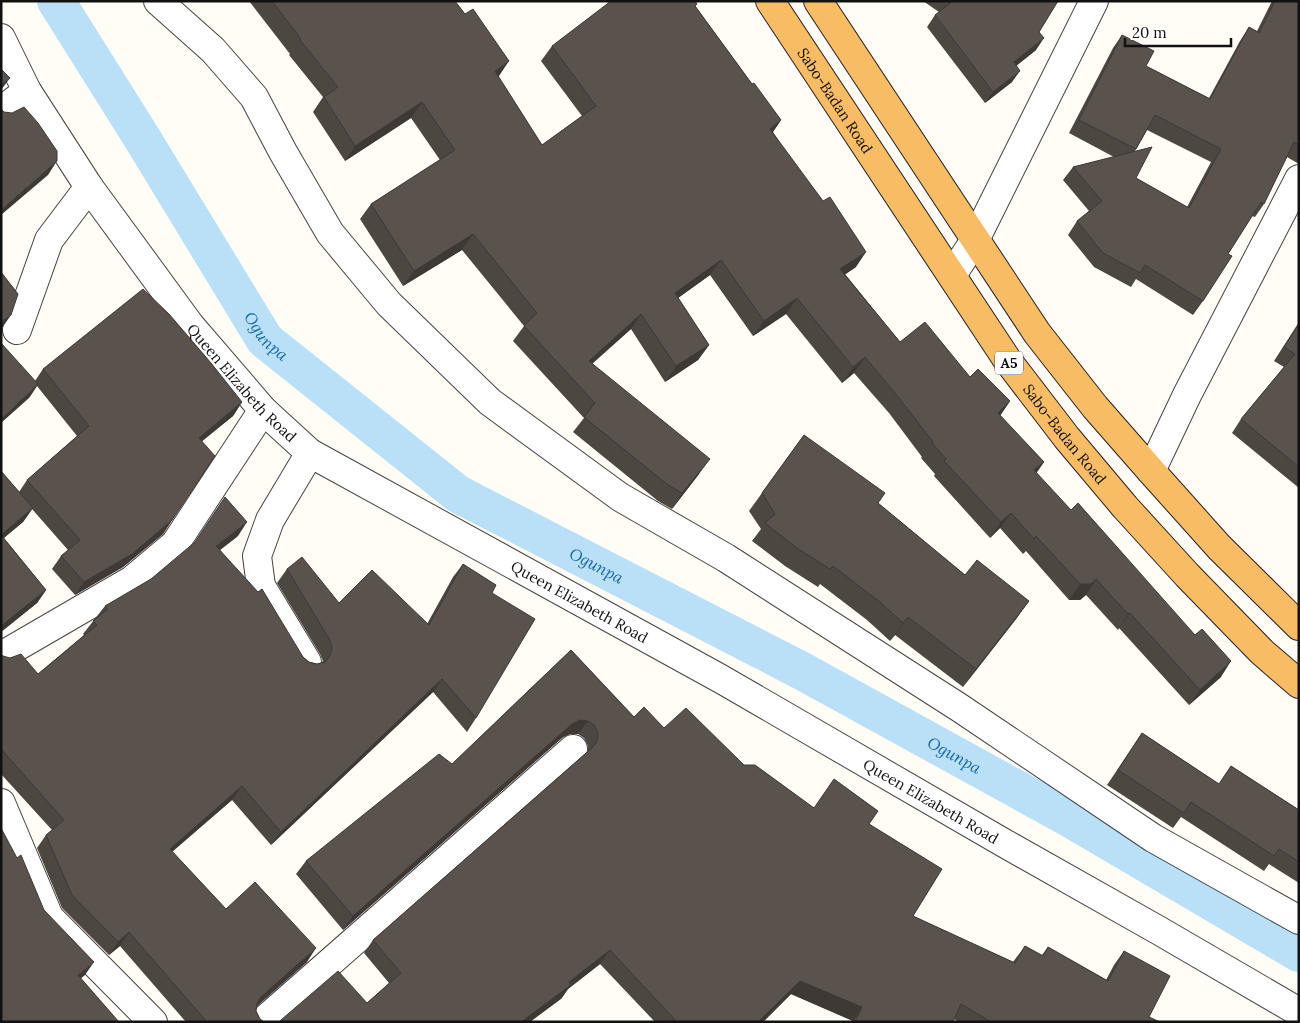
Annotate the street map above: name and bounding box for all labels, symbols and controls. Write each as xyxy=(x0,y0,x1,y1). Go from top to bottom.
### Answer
scale bar xyxy=(1125,15,1231,47)
text: 20 m xyxy=(1132,23,1167,42)
street label: Sabo-Badan Road xyxy=(794,44,877,157)
water label: Ogunpa xyxy=(240,308,292,365)
street label: Queen Elizabeth Road xyxy=(183,319,301,446)
road number: A5 xyxy=(995,352,1023,374)
street label: Sabo-Badan Road xyxy=(1019,380,1111,488)
water label: Ogunpa xyxy=(566,543,627,588)
street label: Queen Elizabeth Road xyxy=(508,556,652,647)
water label: Ogunpa xyxy=(924,732,985,778)
street label: Queen Elizabeth Road xyxy=(860,754,1002,848)

